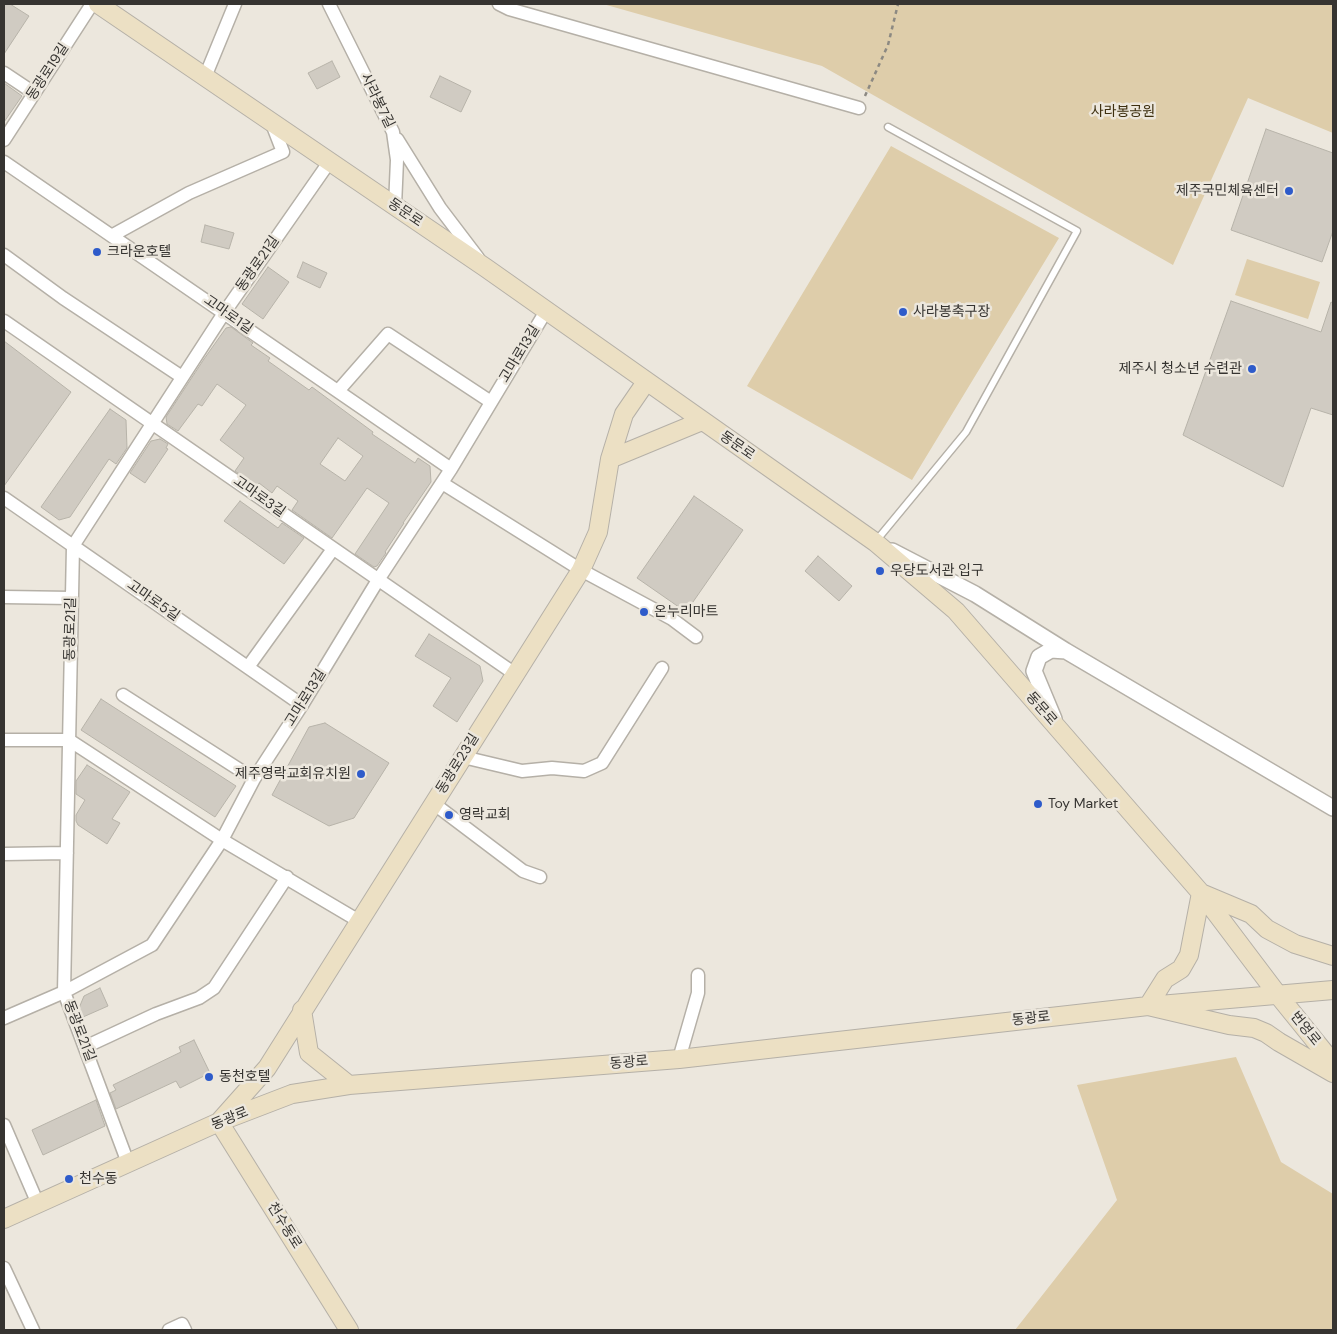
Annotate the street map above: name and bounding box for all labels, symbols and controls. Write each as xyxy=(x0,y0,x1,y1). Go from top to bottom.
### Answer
street label: 동광로19길 xyxy=(23,40,73,104)
street label: 사라봉7길 xyxy=(357,71,397,131)
park label: 사라봉공원 xyxy=(1091,104,1155,120)
place label: 제주국민체육센터 xyxy=(1176,183,1279,199)
marker: 제주국민체육센터 xyxy=(1283,185,1295,197)
street label: 동문로 xyxy=(384,195,426,231)
street label: 동광로21길 xyxy=(233,233,283,295)
place label: 크라운호텔 xyxy=(107,244,171,260)
marker: 크라운호텔 xyxy=(91,246,103,258)
street label: 고마로1길 xyxy=(200,292,256,338)
place label: 사라봉축구장 xyxy=(913,304,990,320)
marker: 사라봉축구장 xyxy=(897,306,909,318)
street label: 고마로13길 xyxy=(496,322,544,386)
place label: 제주시 청소년 수련관 xyxy=(1119,361,1242,377)
marker: 제주시 청소년 수련관 xyxy=(1246,363,1258,375)
street label: 동문로 xyxy=(716,428,758,464)
street label: 고마로3길 xyxy=(230,473,288,521)
place label: 우당도서관 입구 xyxy=(890,563,984,579)
marker: 우당도서관 입구 xyxy=(874,565,886,577)
street label: 고마로5길 xyxy=(124,577,182,625)
street label: 동광로21길 xyxy=(62,597,80,661)
place label: 온누리마트 xyxy=(654,604,718,620)
marker: 온누리마트 xyxy=(638,606,650,618)
street label: 고마로13길 xyxy=(282,666,330,730)
street label: 동문로 xyxy=(1022,689,1060,729)
street label: 동광로23길 xyxy=(433,731,483,797)
place label: 제주영락교회유치원 xyxy=(235,766,351,782)
marker: 제주영락교회유치원 xyxy=(355,768,367,780)
place label: Toy Market xyxy=(1048,796,1118,812)
marker: Toy Market xyxy=(1032,798,1044,810)
place label: 영락교회 xyxy=(459,807,511,823)
marker: 영락교회 xyxy=(443,809,455,821)
street label: 동광로21길 xyxy=(60,998,98,1064)
street label: 동광로 xyxy=(1011,1009,1051,1029)
street label: 번영로 xyxy=(1286,1009,1324,1049)
street label: 동광로 xyxy=(609,1053,649,1073)
place label: 동천호텔 xyxy=(219,1069,271,1085)
marker: 동천호텔 xyxy=(203,1071,215,1083)
street label: 동광로 xyxy=(209,1104,251,1134)
place label: 천수동 xyxy=(79,1171,118,1187)
marker: 천수동 xyxy=(63,1173,75,1185)
street label: 천수동로 xyxy=(263,1200,305,1252)

